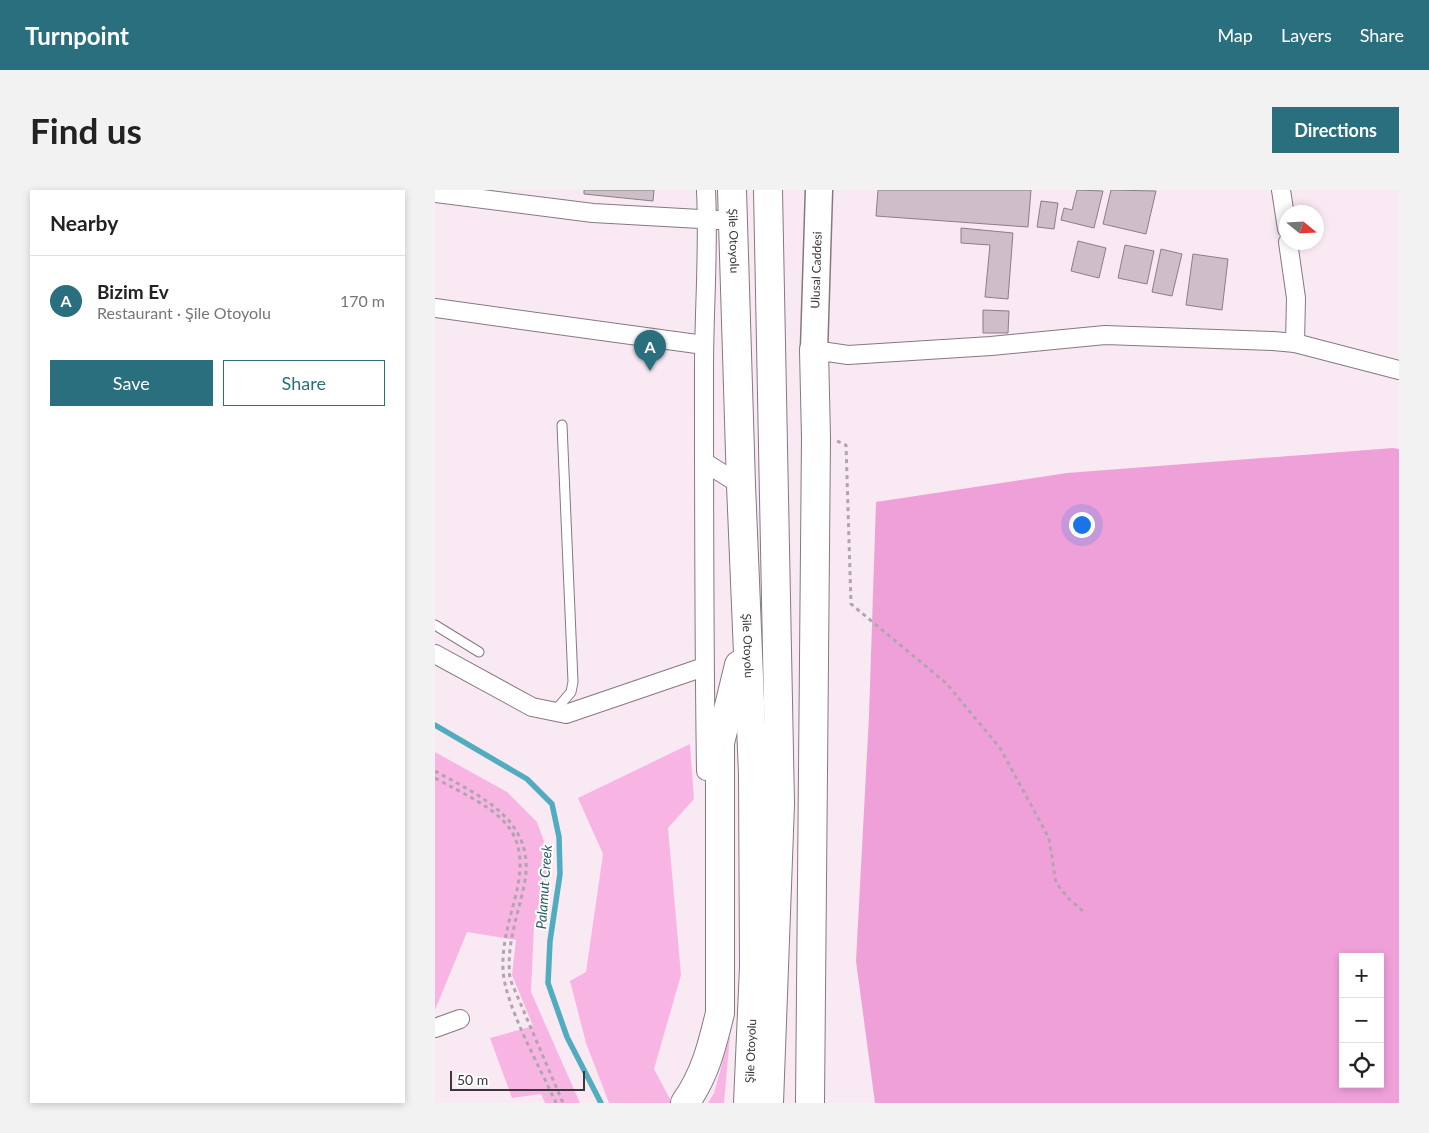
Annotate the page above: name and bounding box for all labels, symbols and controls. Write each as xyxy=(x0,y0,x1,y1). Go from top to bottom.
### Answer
text: Turnpoint xyxy=(25,21,129,50)
text: Map xyxy=(1217,24,1253,46)
text: Layers xyxy=(1281,24,1332,46)
text: Share xyxy=(1360,24,1404,46)
button: Directions xyxy=(1272,107,1399,153)
text: Find us xyxy=(30,109,142,151)
north arrow xyxy=(1279,205,1324,250)
street label: Şile Otoyolu xyxy=(726,208,743,273)
text: Nearby xyxy=(50,210,118,235)
street label: Ulusal Caddesi xyxy=(807,231,825,309)
text: Bizim Ev xyxy=(97,280,169,303)
text: A xyxy=(60,291,72,310)
text: 170 m xyxy=(340,291,385,310)
text: Restaurant · Şile Otoyolu xyxy=(97,303,271,322)
pin: A xyxy=(634,330,666,371)
button: Save xyxy=(50,360,213,406)
button: Share xyxy=(223,360,385,406)
your location xyxy=(1069,512,1095,538)
street label: Şile Otoyolu xyxy=(739,613,757,678)
water label: Palamut Creek xyxy=(532,844,555,930)
map controls xyxy=(1339,953,1384,1088)
button: + xyxy=(1339,953,1384,998)
button: − xyxy=(1339,998,1384,1043)
street label: Şile Otoyolu xyxy=(742,1019,759,1083)
button: locate xyxy=(1339,1043,1384,1088)
scale bar xyxy=(450,1068,585,1091)
text: 50 m xyxy=(457,1071,488,1088)

